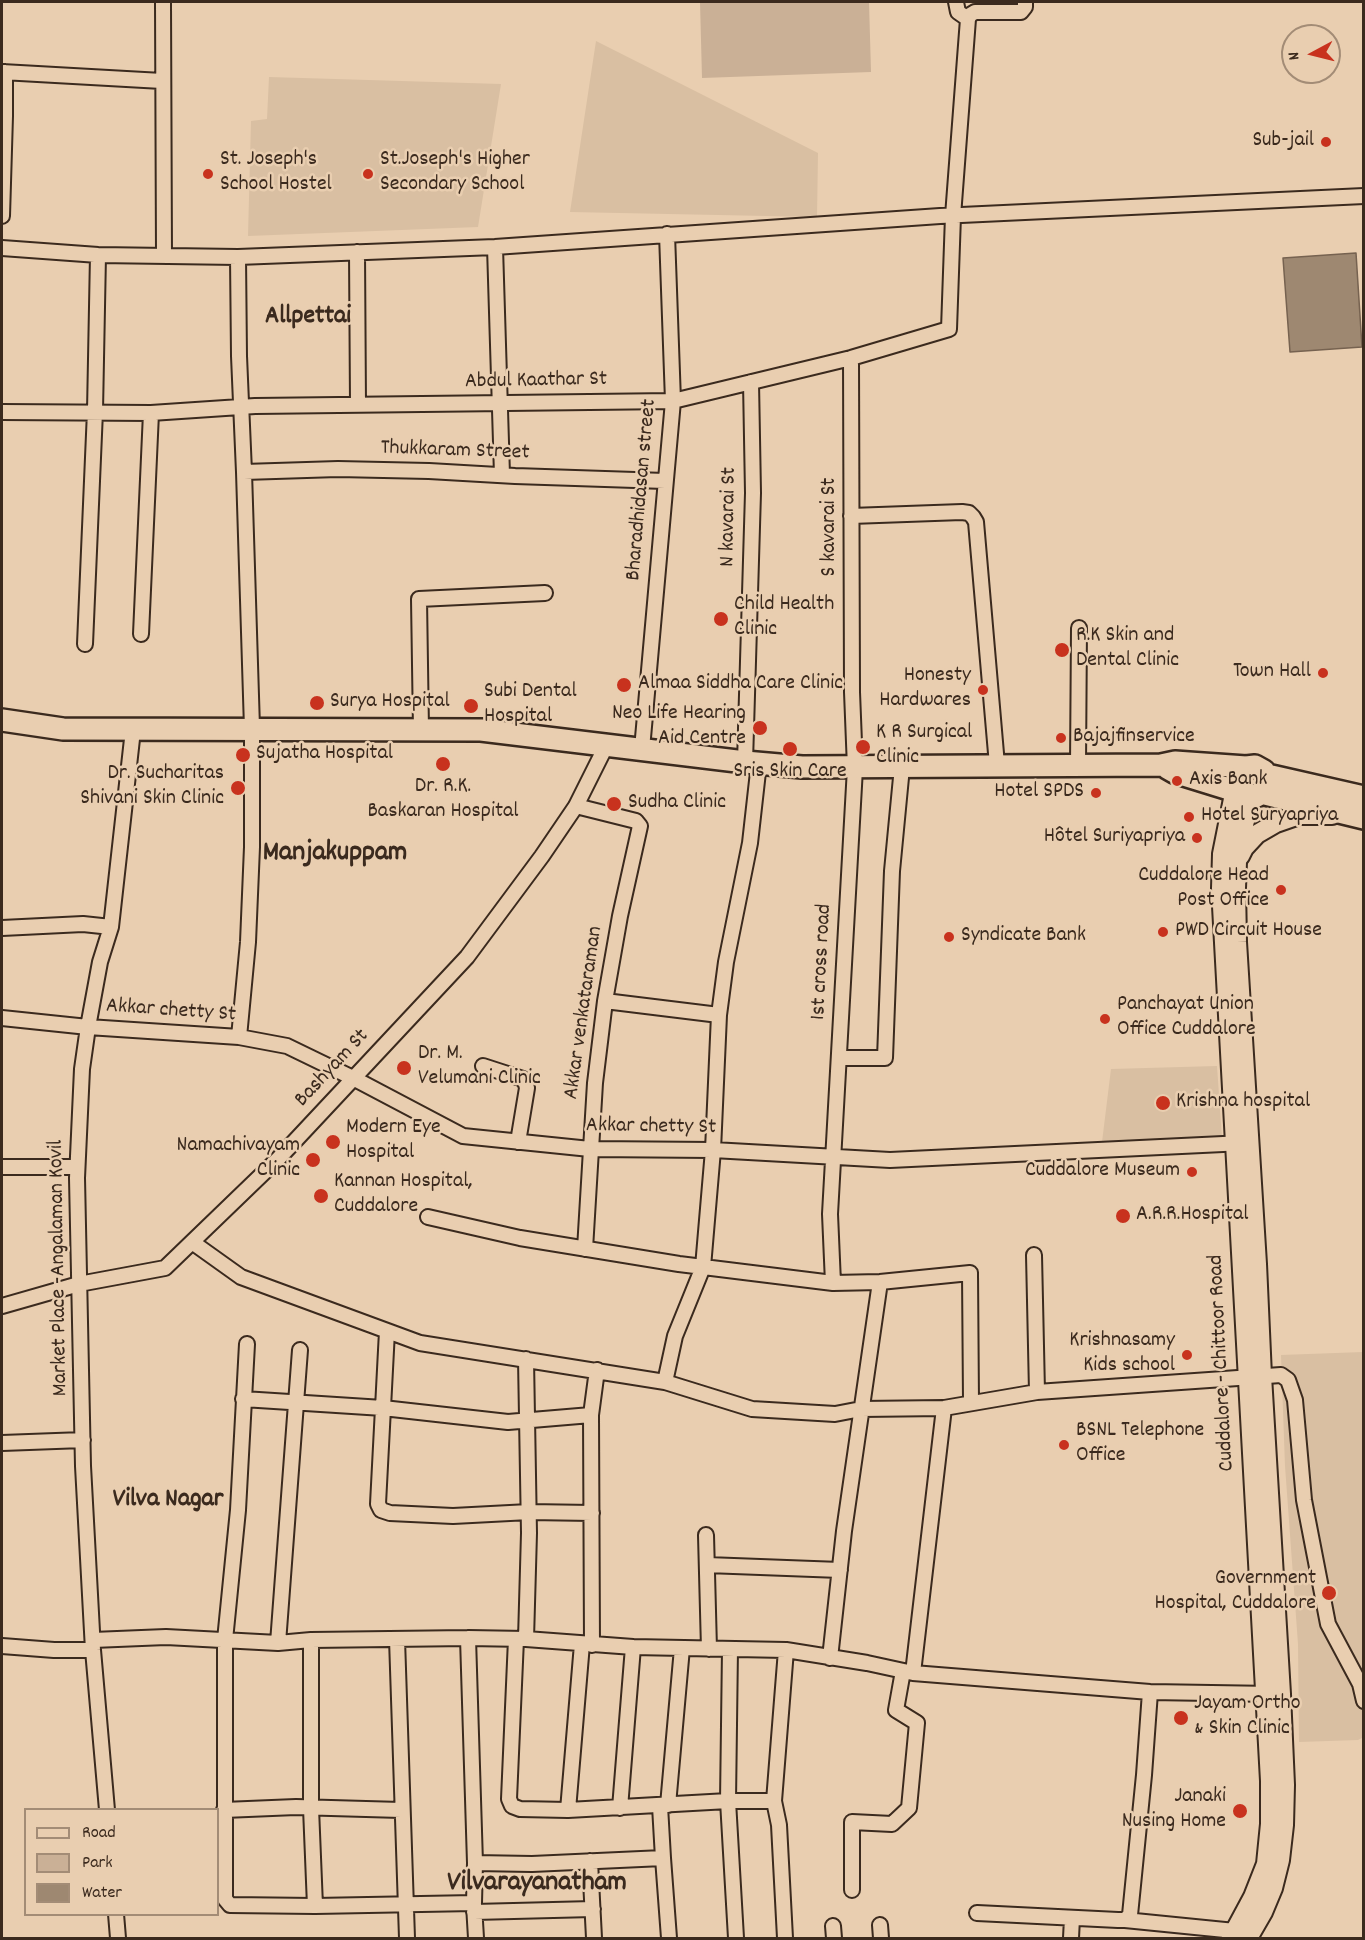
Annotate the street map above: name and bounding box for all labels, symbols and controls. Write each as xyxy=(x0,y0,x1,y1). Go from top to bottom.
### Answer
north arrow xyxy=(1281,24,1341,84)
text: N xyxy=(1283,51,1307,61)
place label: Sub-jail xyxy=(1252,129,1314,155)
marker: Sub-jail xyxy=(1319,135,1333,149)
place label: St. Joseph's School Hostel xyxy=(220,148,332,200)
place label: St.Joseph's Higher Secondary School xyxy=(380,148,530,200)
marker: St. Joseph's School Hostel xyxy=(201,167,215,181)
marker: St.Joseph's Higher Secondary School xyxy=(361,167,375,181)
district label: Allpettai xyxy=(265,302,351,334)
street label: Abdul Kaathar St xyxy=(465,368,607,396)
street label: Bharadhidasan street xyxy=(622,398,664,582)
street label: Thukkaram Street xyxy=(380,436,530,468)
street label: N kavarai St xyxy=(716,467,744,567)
street label: S kavarai St xyxy=(818,478,844,576)
place label: Child Health Clinic xyxy=(734,593,834,644)
marker: Child Health Clinic xyxy=(712,610,730,628)
place label: R.K Skin and Dental Clinic xyxy=(1076,624,1179,676)
marker: R.K Skin and Dental Clinic xyxy=(1053,641,1071,659)
place label: Town Hall xyxy=(1233,660,1311,686)
place label: Honesty Hardwares xyxy=(879,664,971,716)
marker: Town Hall xyxy=(1316,666,1330,680)
place label: Almaa Siddha Care Clinic xyxy=(638,672,843,698)
marker: Almaa Siddha Care Clinic xyxy=(615,676,633,694)
place label: Subi Dental Hospital xyxy=(484,680,577,732)
marker: Honesty Hardwares xyxy=(976,683,990,697)
place label: Surya Hospital xyxy=(330,690,450,716)
marker: Surya Hospital xyxy=(308,694,326,712)
marker: Subi Dental Hospital xyxy=(462,697,480,715)
place label: Neo Life Hearing Aid Centre xyxy=(612,702,746,754)
marker: Neo Life Hearing Aid Centre xyxy=(751,719,769,737)
place label: K R Surgical Clinic xyxy=(876,721,972,772)
place label: Bajajfinservice xyxy=(1073,725,1195,751)
marker: Bajajfinservice xyxy=(1054,731,1068,745)
marker: K R Surgical Clinic xyxy=(854,738,872,756)
marker: Sris Skin Care xyxy=(781,740,799,758)
place label: Sujatha Hospital xyxy=(256,742,393,768)
marker: Sujatha Hospital xyxy=(234,746,252,764)
marker: Dr. R.K. Baskaran Hospital xyxy=(434,755,452,773)
place label: Sris Skin Care xyxy=(733,760,847,786)
place label: Dr. Sucharitas Shivani Skin Clinic xyxy=(80,762,224,813)
place label: Axis Bank xyxy=(1189,768,1267,794)
marker: Axis Bank xyxy=(1170,774,1184,788)
place label: Dr. R.K. Baskaran Hospital xyxy=(367,775,519,826)
marker: Dr. Sucharitas Shivani Skin Clinic xyxy=(229,779,247,797)
place label: Hotel SPDS xyxy=(994,780,1084,806)
marker: Hotel SPDS xyxy=(1089,786,1103,800)
place label: Sudha Clinic xyxy=(628,791,726,817)
marker: Sudha Clinic xyxy=(605,795,623,813)
place label: Hotel Suryapriya xyxy=(1201,804,1338,830)
marker: Hotel Suryapriya xyxy=(1182,810,1196,824)
place label: Hôtel Suriyapriya xyxy=(1044,825,1185,851)
marker: Hôtel Suriyapriya xyxy=(1190,831,1204,845)
district label: Manjakuppam xyxy=(263,838,407,872)
place label: Cuddalore Head Post Office xyxy=(1138,864,1269,915)
marker: Cuddalore Head Post Office xyxy=(1274,883,1288,897)
street label: 1st cross road xyxy=(807,903,839,1021)
place label: PWD Circuit House xyxy=(1175,919,1322,945)
place label: Syndicate Bank xyxy=(961,924,1086,950)
street label: Akkar venkataraman xyxy=(560,925,610,1101)
marker: PWD Circuit House xyxy=(1156,925,1170,939)
marker: Syndicate Bank xyxy=(942,930,956,944)
place label: Panchayat Union Office Cuddalore xyxy=(1117,993,1256,1044)
street label: Akkar chetty St xyxy=(105,994,237,1030)
marker: Panchayat Union Office Cuddalore xyxy=(1098,1012,1112,1026)
street label: Bashyam St xyxy=(290,1024,376,1114)
place label: Dr. M. Velumani Clinic xyxy=(418,1042,541,1094)
marker: Dr. M. Velumani Clinic xyxy=(395,1059,413,1077)
place label: Krishna hospital xyxy=(1176,1090,1310,1116)
marker: Krishna hospital xyxy=(1154,1094,1172,1112)
street label: Akkar chetty St xyxy=(586,1114,716,1142)
place label: Modern Eye Hospital xyxy=(346,1116,441,1168)
marker: Modern Eye Hospital xyxy=(324,1133,342,1151)
place label: Namachivayam Clinic xyxy=(177,1134,300,1186)
street label: Market Place -Angalaman Kovil xyxy=(45,1140,75,1396)
marker: Namachivayam Clinic xyxy=(304,1151,322,1169)
place label: Cuddalore Museum xyxy=(1025,1159,1180,1185)
marker: Cuddalore Museum xyxy=(1185,1165,1199,1179)
place label: Kannan Hospital, Cuddalore xyxy=(334,1170,473,1222)
marker: Kannan Hospital, Cuddalore xyxy=(312,1187,330,1205)
place label: A.R.R.Hospital xyxy=(1136,1203,1249,1229)
marker: A.R.R.Hospital xyxy=(1114,1207,1132,1225)
street label: Cuddalore - Chittoor Road xyxy=(1204,1254,1242,1472)
place label: Krishnasamy Kids school xyxy=(1069,1329,1175,1380)
marker: Krishnasamy Kids school xyxy=(1180,1348,1194,1362)
place label: BSNL Telephone Office xyxy=(1076,1419,1204,1470)
marker: BSNL Telephone Office xyxy=(1057,1438,1071,1452)
district label: Vilva Nagar xyxy=(113,1485,223,1517)
place label: Government Hospital, Cuddalore xyxy=(1154,1567,1316,1618)
marker: Government Hospital, Cuddalore xyxy=(1320,1584,1338,1602)
place label: Jayam Ortho & Skin Clinic xyxy=(1194,1692,1300,1744)
marker: Jayam Ortho & Skin Clinic xyxy=(1172,1709,1190,1727)
place label: Janaki Nusing Home xyxy=(1122,1785,1226,1837)
marker: Janaki Nusing Home xyxy=(1231,1802,1249,1820)
legend xyxy=(24,1808,219,1916)
text: Road xyxy=(82,1821,116,1846)
text: Park xyxy=(82,1851,113,1876)
district label: Vilvarayanatham xyxy=(447,1868,627,1902)
text: Water xyxy=(82,1881,122,1906)

